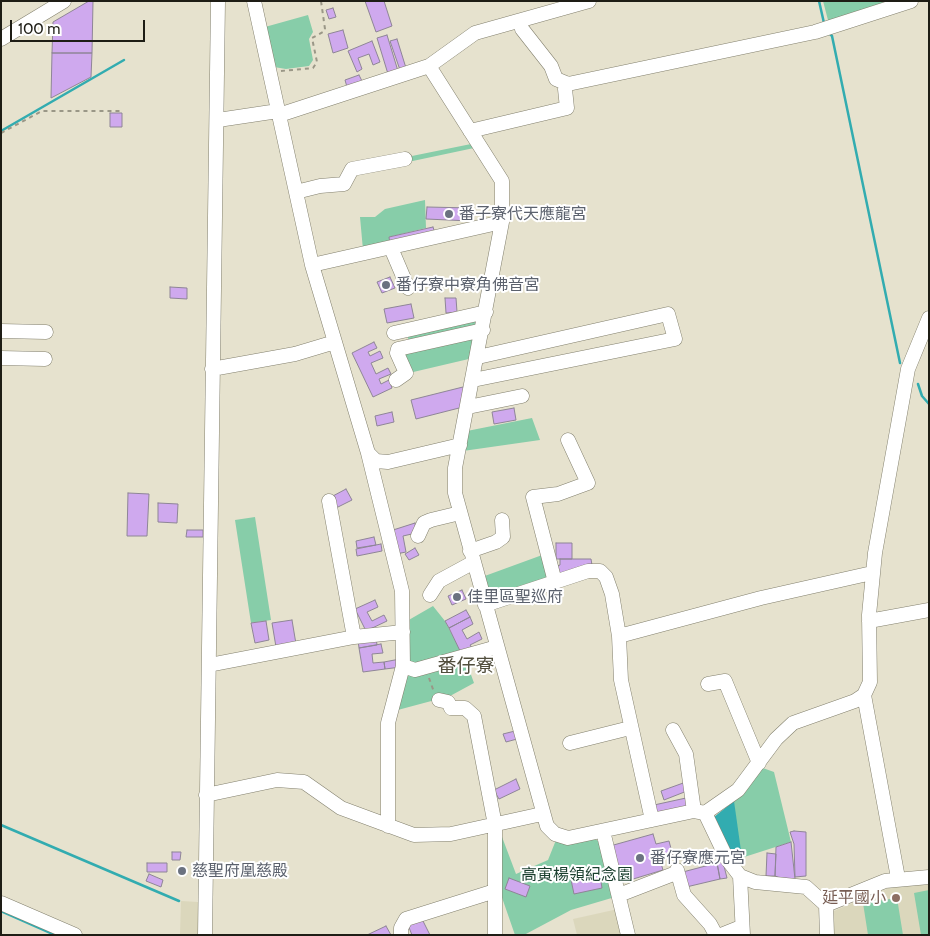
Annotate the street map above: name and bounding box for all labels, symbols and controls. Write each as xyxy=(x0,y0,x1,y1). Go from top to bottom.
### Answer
scale bar xyxy=(12,10,148,42)
text: 100 m xyxy=(18,20,60,38)
place label: 番子寮代天應龍宮 xyxy=(459,204,587,224)
marker: 番子寮代天應龍宮 xyxy=(443,208,455,220)
place label: 番仔寮中寮角佛音宮 xyxy=(396,275,540,295)
marker: 番仔寮中寮角佛音宮 xyxy=(380,279,392,291)
place label: 佳里區聖巡府 xyxy=(467,587,563,607)
marker: 佳里區聖巡府 xyxy=(451,591,463,603)
district label: 番仔寮 xyxy=(438,655,494,677)
place label: 番仔寮應元宮 xyxy=(650,848,746,868)
marker: 番仔寮應元宮 xyxy=(634,852,646,864)
place label: 慈聖府凰慈殿 xyxy=(192,861,288,881)
marker: 慈聖府凰慈殿 xyxy=(176,865,188,877)
park label: 高寅楊領紀念園 xyxy=(521,865,633,885)
place label: 延平國小 xyxy=(822,888,886,908)
marker: 延平國小 xyxy=(890,892,902,904)

